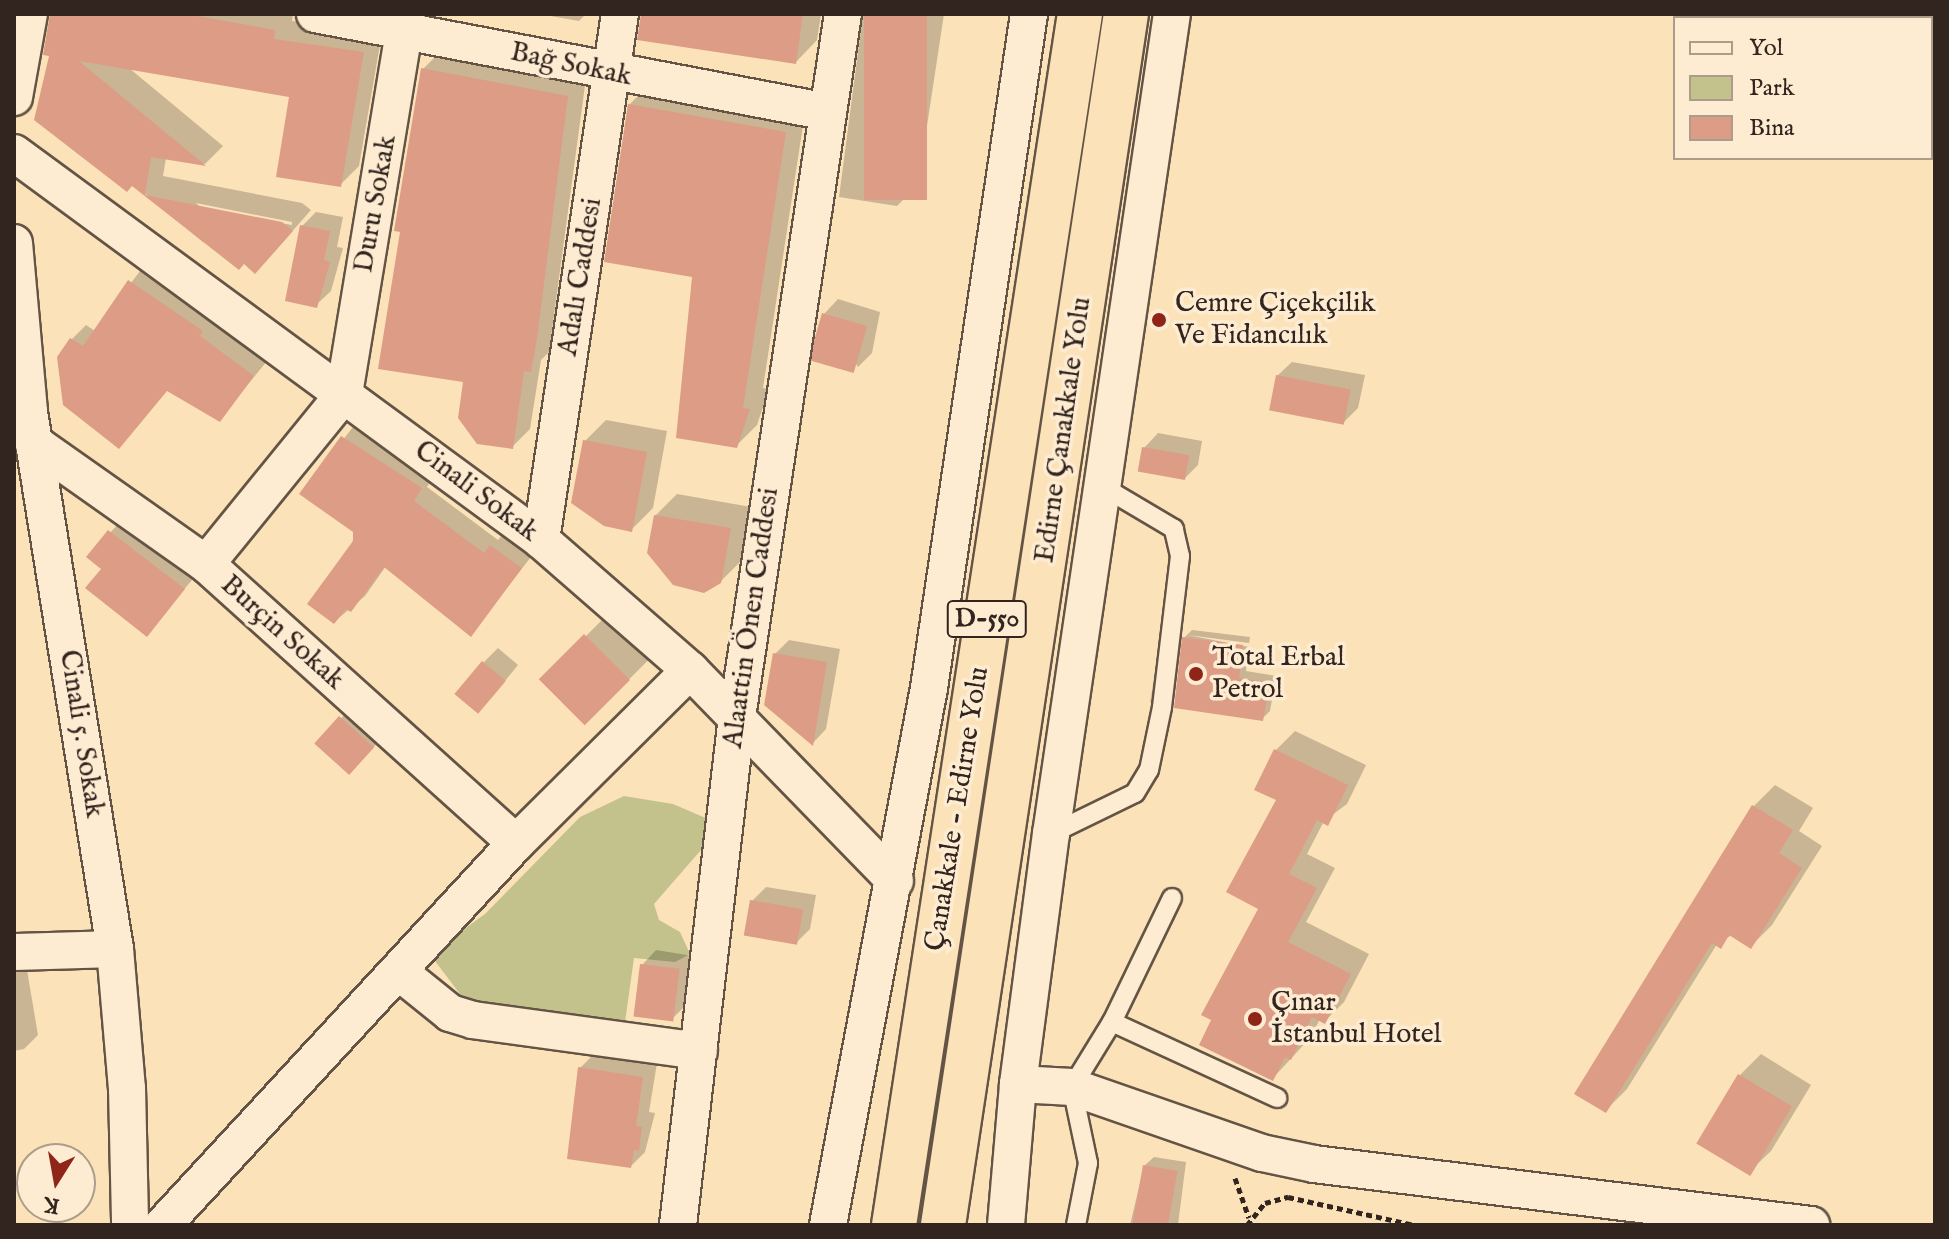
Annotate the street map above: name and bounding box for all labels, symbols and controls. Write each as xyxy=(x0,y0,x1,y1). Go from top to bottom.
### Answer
legend xyxy=(1673,16,1933,160)
text: Yol xyxy=(1749,33,1783,64)
street label: Bağ Sokak xyxy=(507,36,635,94)
text: Park xyxy=(1749,73,1795,104)
text: Bina xyxy=(1749,113,1794,144)
street label: Duru Sokak xyxy=(347,132,405,276)
street label: Adalı Caddesi xyxy=(552,196,610,358)
place label: Cemre Çiçekçilik Ve Fidancılık xyxy=(1175,287,1375,353)
street label: Edirne Çanakkale Yolu xyxy=(1029,295,1099,565)
marker: Cemre Çiçekçilik Ve Fidancılık xyxy=(1150,311,1168,329)
street label: Cinali Sokak xyxy=(407,434,545,550)
street label: Alaattin Önen Caddesi xyxy=(717,486,787,750)
street label: Burçin Sokak xyxy=(213,569,351,697)
road number: D-550 xyxy=(945,597,1029,641)
place label: Total Erbal Petrol xyxy=(1212,641,1345,707)
street label: Cinali 5. Sokak xyxy=(51,648,111,820)
street label: Çanakkale - Edirne Yolu xyxy=(919,665,997,953)
marker: Total Erbal Petrol xyxy=(1187,665,1205,683)
place label: Çınar İstanbul Hotel xyxy=(1271,986,1441,1052)
marker: Çınar İstanbul Hotel xyxy=(1246,1010,1264,1028)
north arrow xyxy=(16,1143,96,1223)
text: K xyxy=(41,1189,62,1220)

